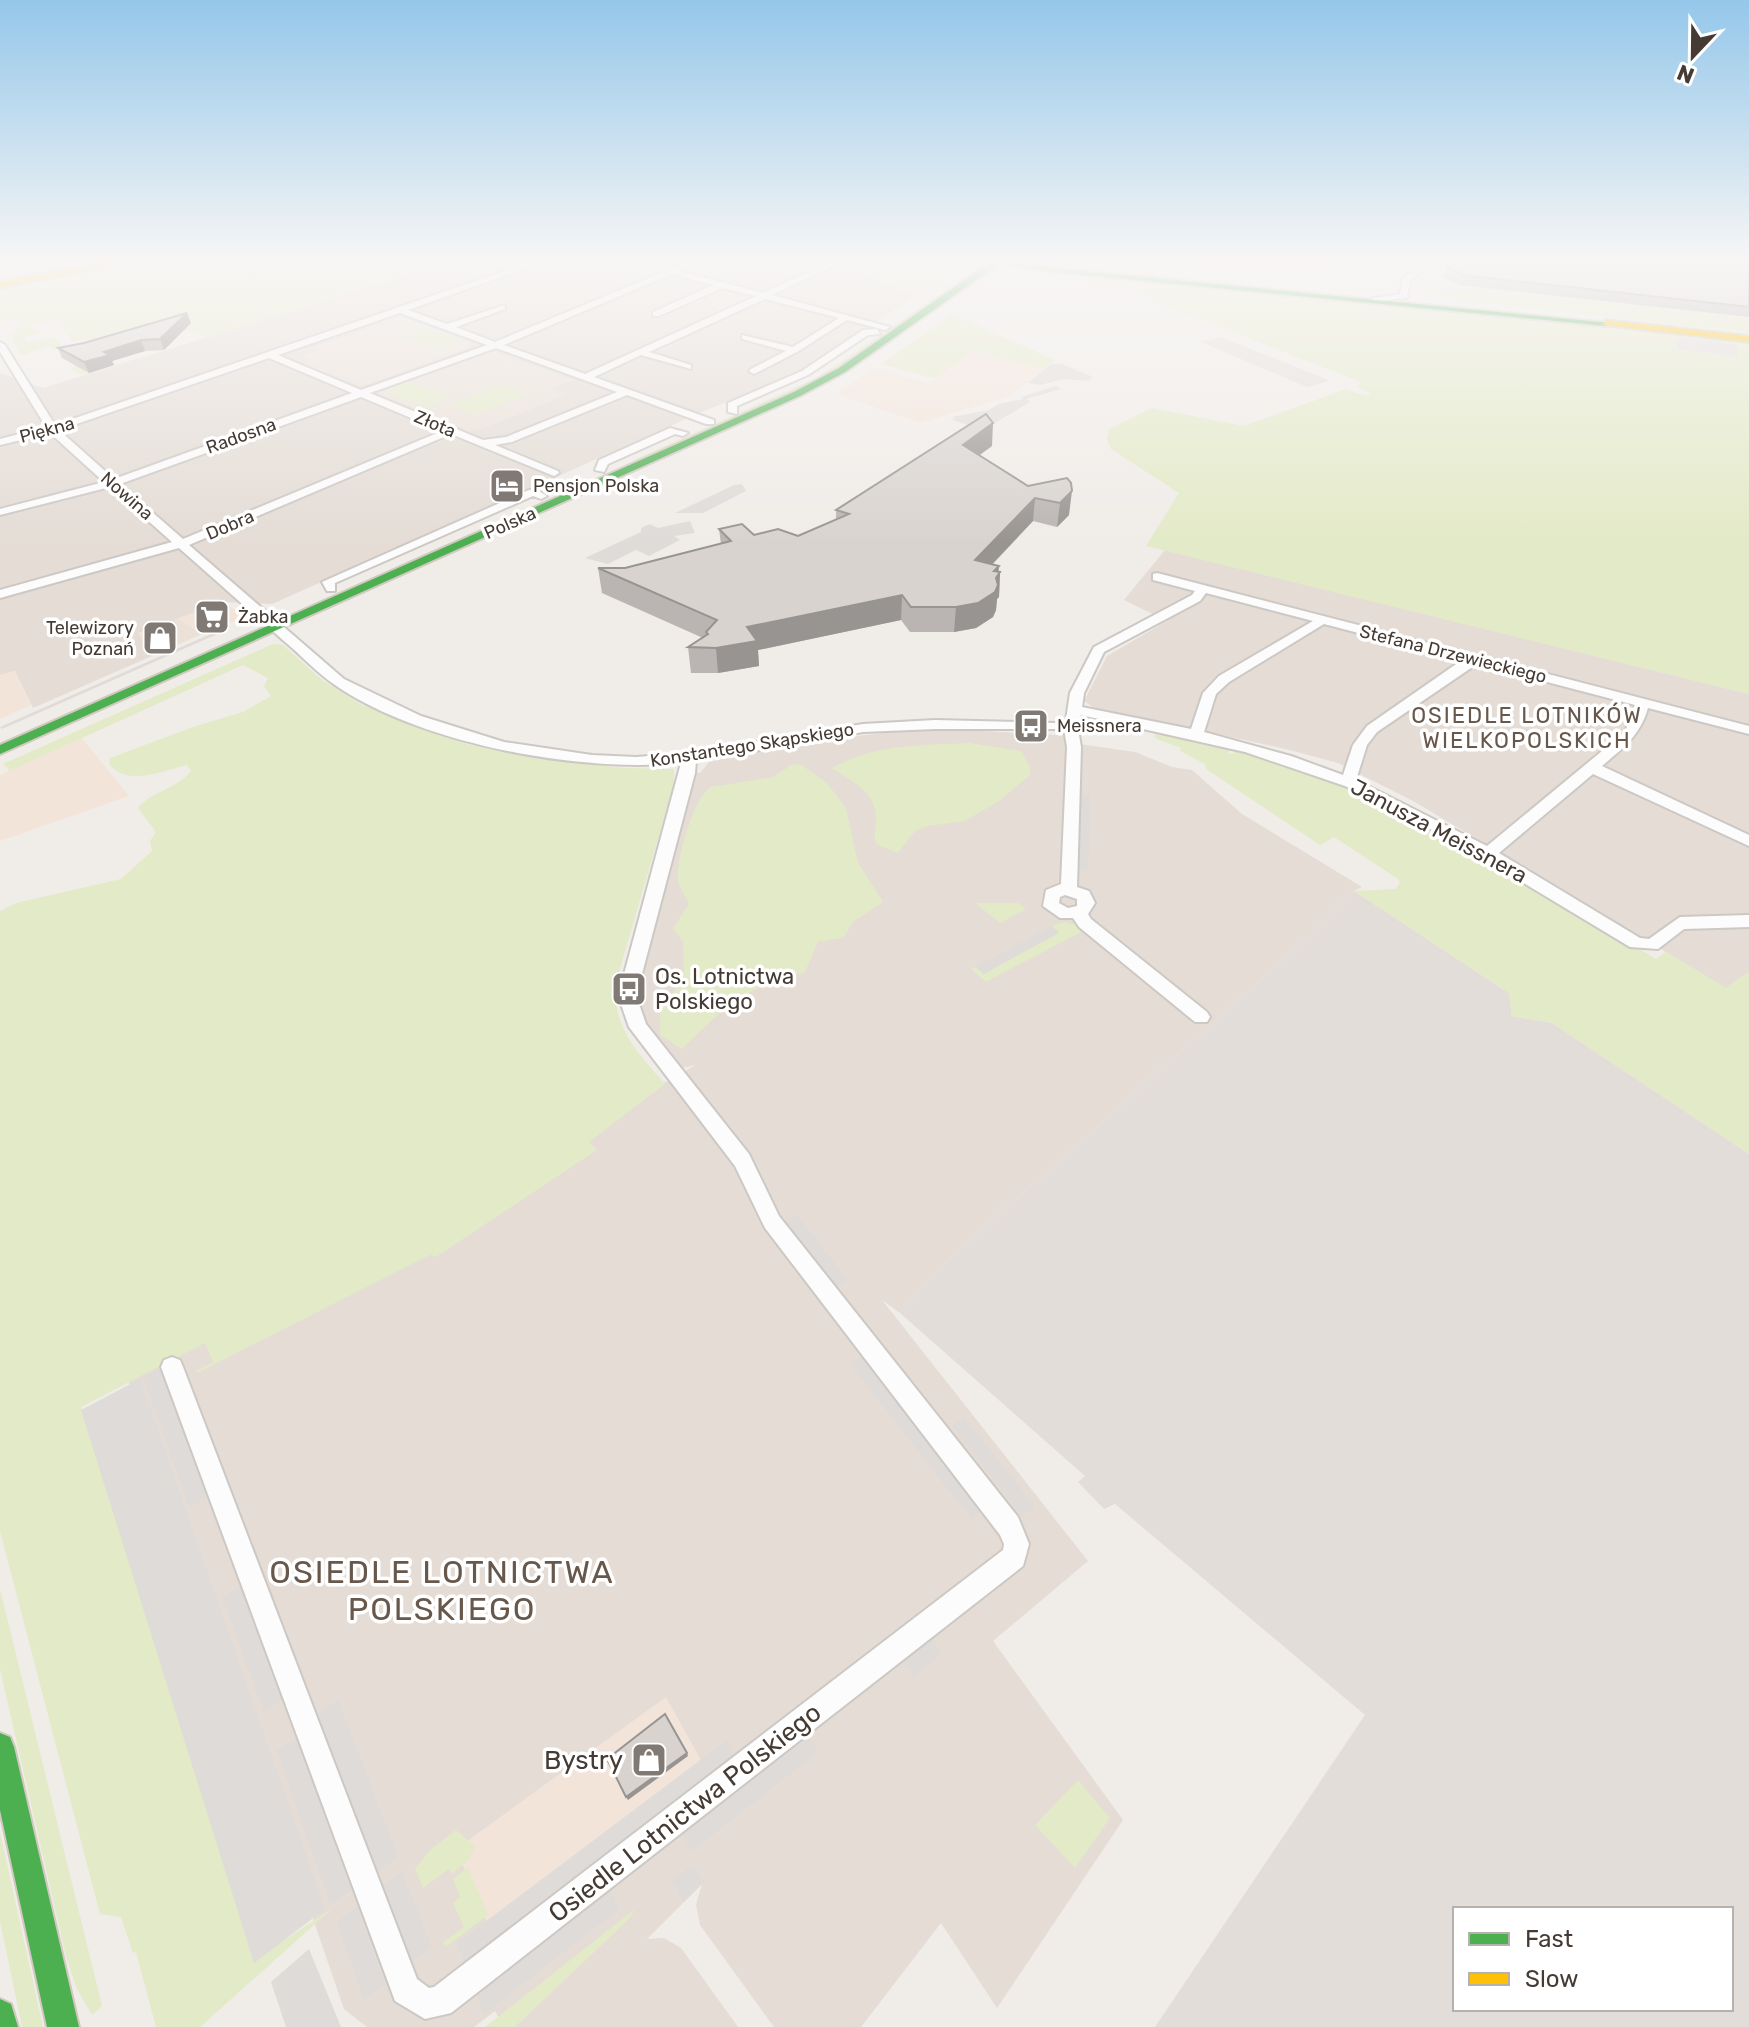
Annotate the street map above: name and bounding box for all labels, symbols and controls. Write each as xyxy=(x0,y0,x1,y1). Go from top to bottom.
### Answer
north arrow xyxy=(1653,16,1733,96)
text: N xyxy=(1673,59,1698,90)
street label: Złota xyxy=(411,405,459,443)
street label: Piękna xyxy=(17,412,77,448)
street label: Radosna xyxy=(203,413,279,459)
street label: Nowina xyxy=(96,467,158,525)
hotel icon: Pensjon Polska xyxy=(488,467,526,505)
place label: Pensjon Polska xyxy=(533,475,659,497)
street label: Polska xyxy=(481,502,539,544)
street label: Dobra xyxy=(203,505,257,545)
supermarket icon: Żabka xyxy=(193,598,231,636)
place label: Żabka xyxy=(238,606,289,628)
place label: Telewizory Poznań xyxy=(46,617,134,660)
shop icon: Telewizory Poznań xyxy=(141,619,179,657)
street label: Stefana Drzewieckiego xyxy=(1357,620,1549,688)
district label: OSIEDLE LOTNIKÓW WIELKOPOLSKICH xyxy=(1411,702,1643,754)
bus stop icon: Meissnera xyxy=(1012,707,1050,745)
place label: Meissnera xyxy=(1057,715,1142,737)
street label: Konstantego Skąpskiego xyxy=(649,718,855,772)
street label: Janusza Meissnera xyxy=(1346,773,1532,889)
place label: Os. Lotnictwa Polskiego xyxy=(655,963,794,1015)
bus stop icon: Os. Lotnictwa Polskiego xyxy=(610,970,648,1008)
district label: OSIEDLE LOTNICTWA POLSKIEGO xyxy=(269,1553,615,1628)
street label: Osiedle Lotnictwa Polskiego xyxy=(543,1697,827,1929)
shop icon: Bystry xyxy=(630,1741,668,1779)
place label: Bystry xyxy=(544,1745,623,1776)
legend xyxy=(1453,1907,1733,2011)
text: Fast xyxy=(1525,1925,1573,1953)
text: Slow xyxy=(1525,1965,1578,1993)

